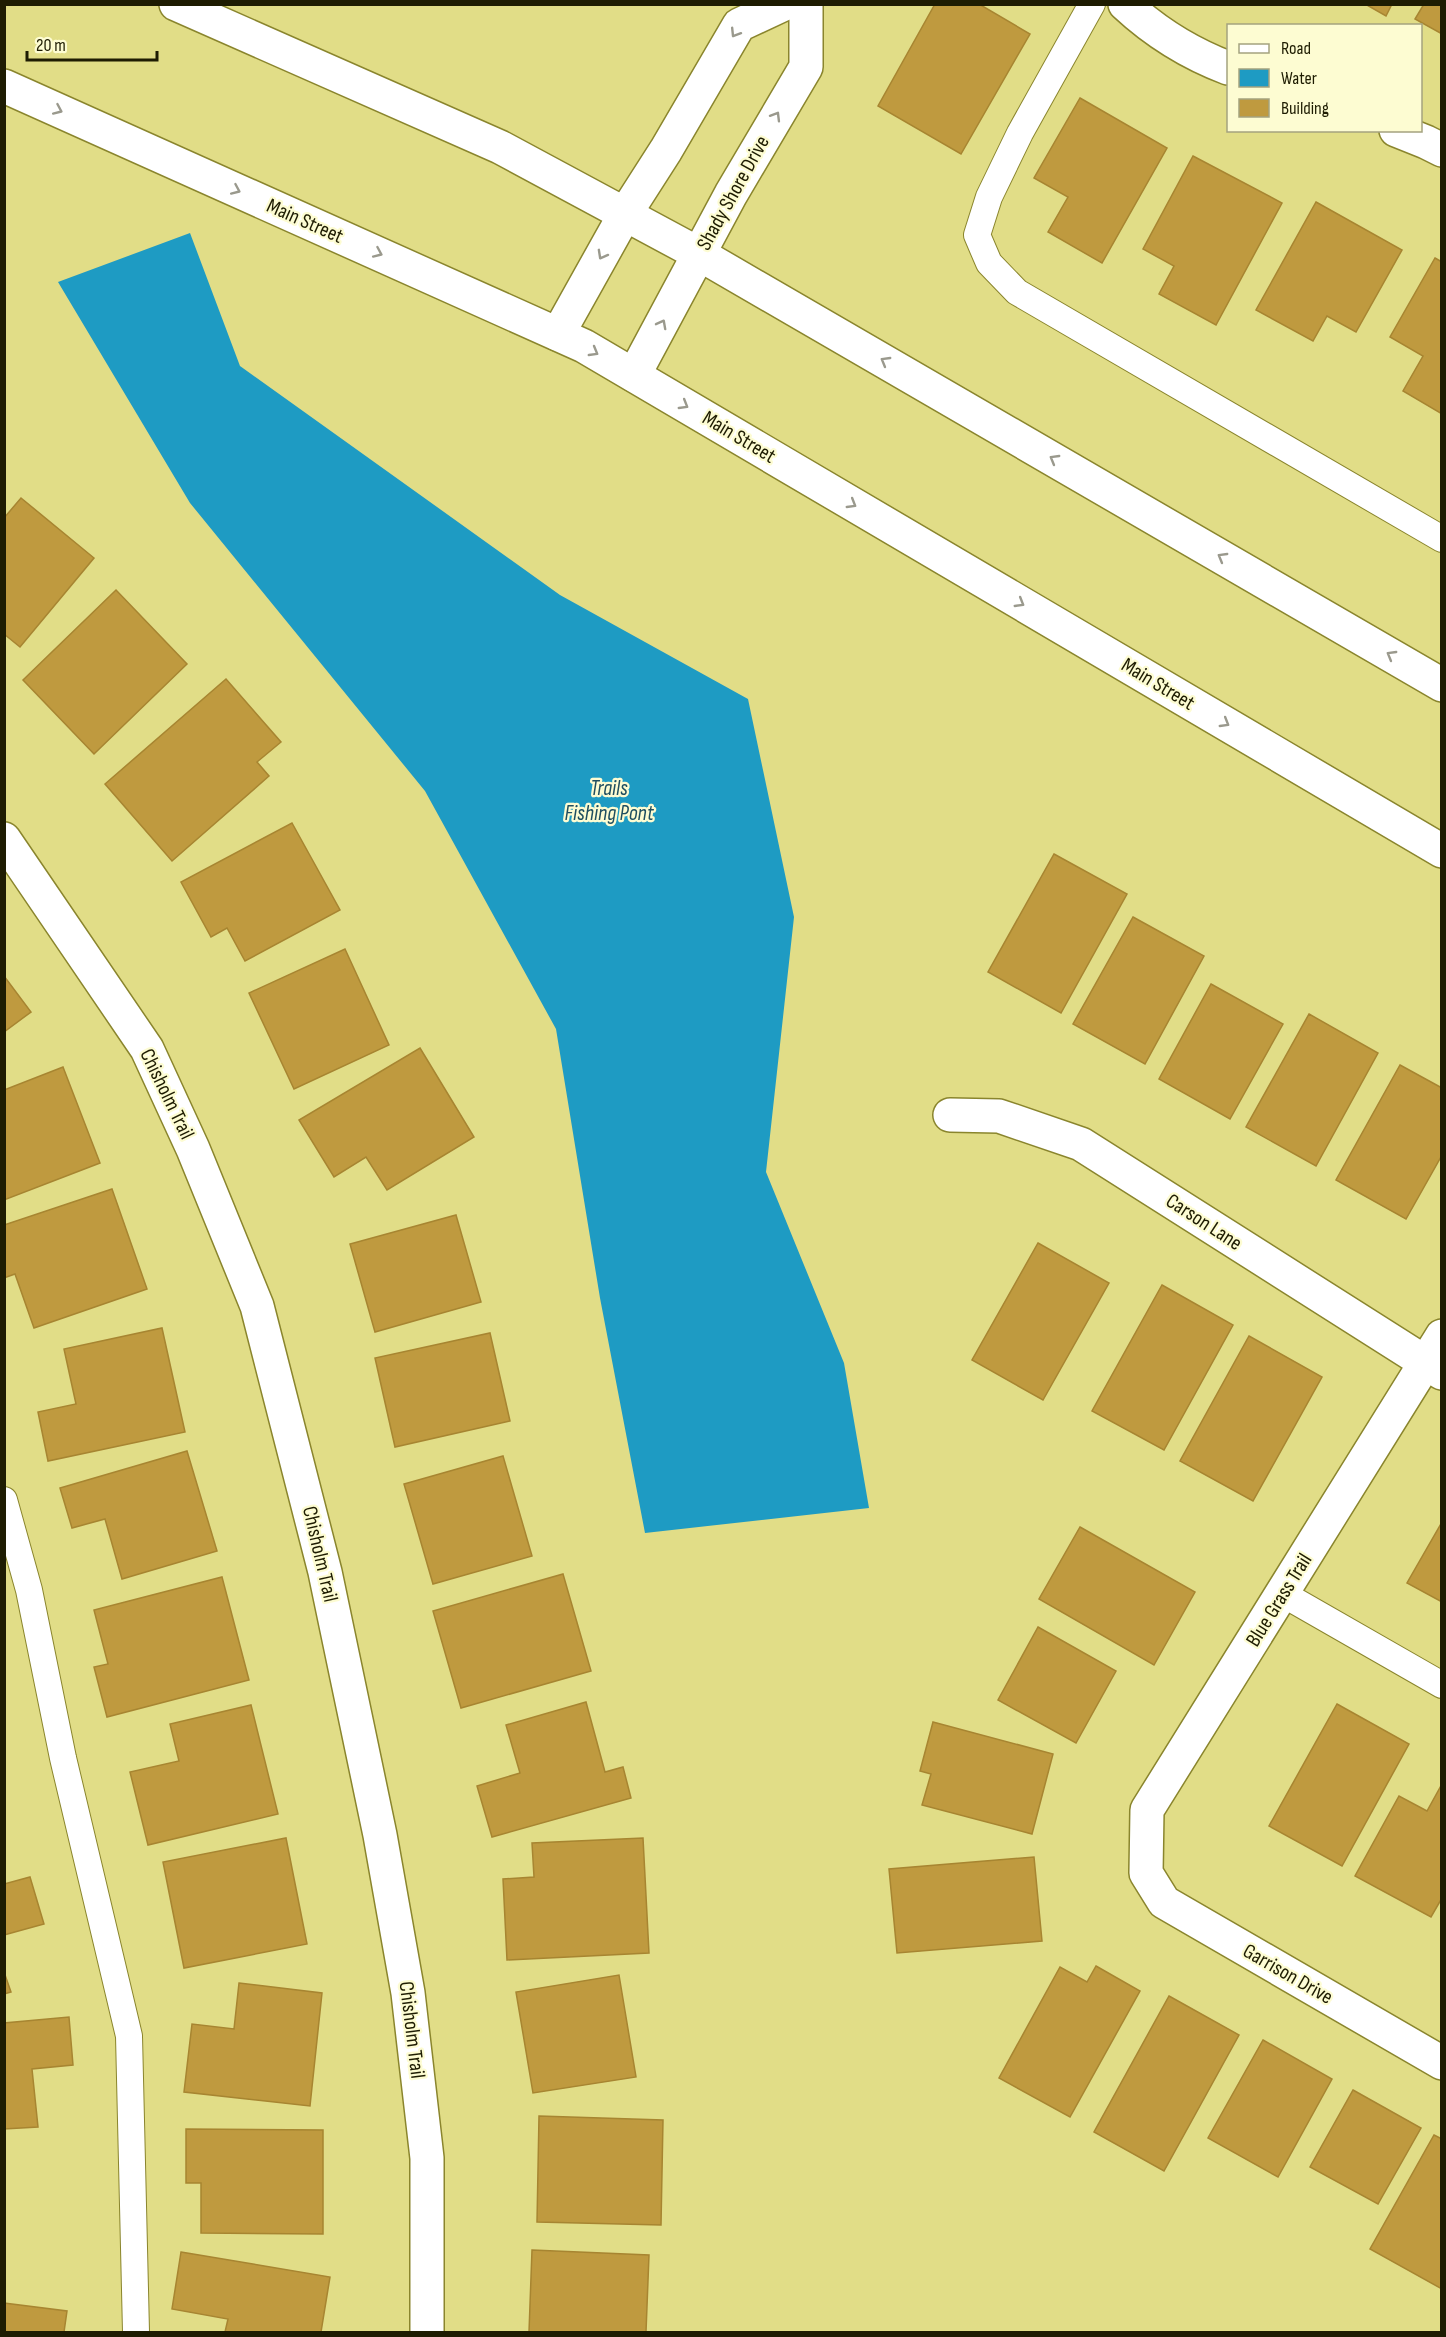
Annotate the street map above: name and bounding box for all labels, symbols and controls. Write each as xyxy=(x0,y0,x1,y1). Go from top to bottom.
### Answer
scale bar xyxy=(27,24,158,62)
legend xyxy=(1227,24,1422,132)
one-way arrow xyxy=(730,27,742,37)
text: 20 m xyxy=(36,35,66,56)
text: Road xyxy=(1281,38,1311,59)
text: Water xyxy=(1281,68,1317,89)
text: Building xyxy=(1281,98,1329,119)
one-way arrow xyxy=(51,102,62,114)
one-way arrow xyxy=(769,112,781,122)
street label: Shady Shore Drive xyxy=(691,131,775,255)
one-way arrow xyxy=(229,182,240,194)
street label: Main Street xyxy=(263,193,347,249)
one-way arrow xyxy=(371,246,382,258)
one-way arrow xyxy=(598,248,609,259)
one-way arrow xyxy=(655,320,666,330)
one-way arrow xyxy=(587,344,598,356)
one-way arrow xyxy=(881,357,891,369)
one-way arrow xyxy=(678,398,689,409)
street label: Main Street xyxy=(698,405,780,469)
one-way arrow xyxy=(1050,455,1060,467)
one-way arrow xyxy=(846,497,856,508)
one-way arrow xyxy=(1218,553,1228,565)
one-way arrow xyxy=(1014,596,1024,607)
one-way arrow xyxy=(1387,651,1397,663)
street label: Main Street xyxy=(1117,652,1199,716)
one-way arrow xyxy=(1219,716,1229,728)
water label: Trails Fishing Pont xyxy=(565,775,655,827)
street label: Chisholm Trail xyxy=(134,1045,200,1143)
street label: Carson Lane xyxy=(1161,1188,1247,1256)
street label: Chisholm Trail xyxy=(297,1504,343,1604)
street label: Blue Grass Trail xyxy=(1241,1549,1317,1651)
street label: Garrison Drive xyxy=(1239,1938,1337,2010)
street label: Chisholm Trail xyxy=(394,1980,430,2080)

